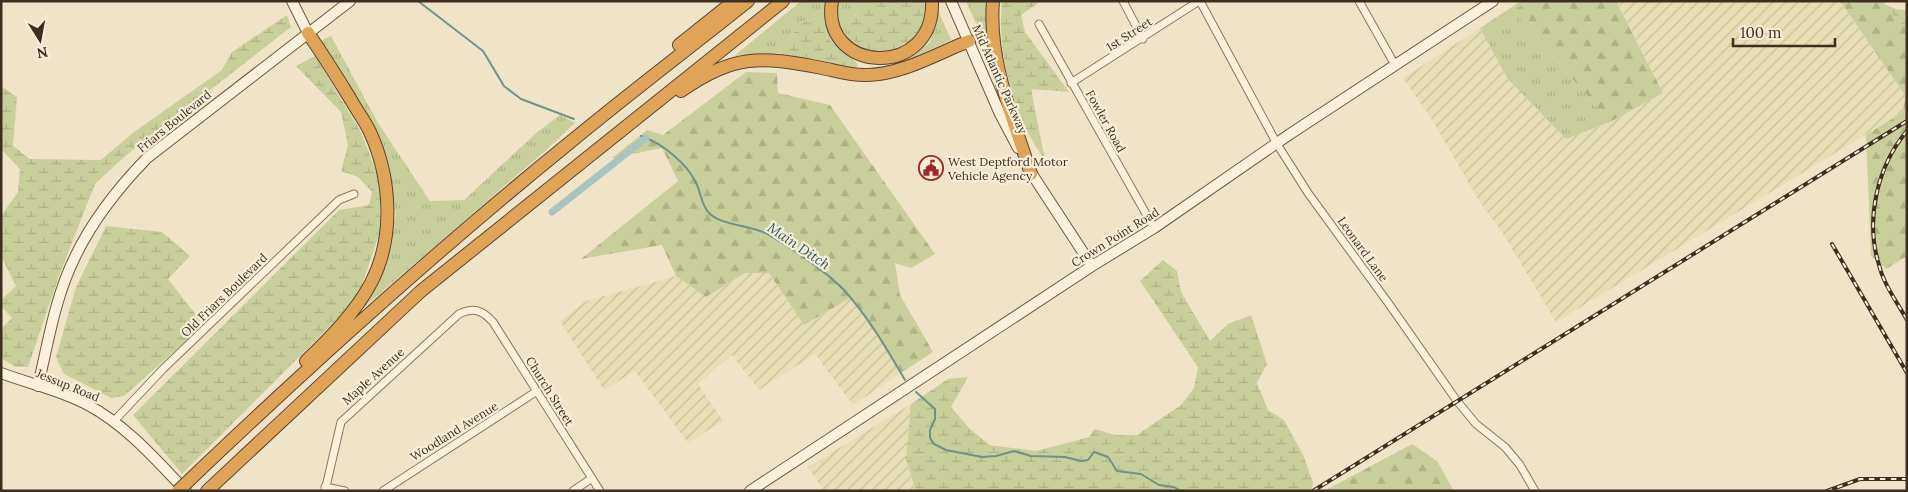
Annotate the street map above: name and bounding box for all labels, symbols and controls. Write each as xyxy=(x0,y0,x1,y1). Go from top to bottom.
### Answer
street label: 1st Street xyxy=(1103,13,1155,54)
north arrow xyxy=(15,15,65,65)
scale bar xyxy=(1733,15,1836,47)
street label: Mid Atlantic Parkway xyxy=(969,22,1031,136)
text: 100 m xyxy=(1740,23,1781,42)
text: N xyxy=(35,43,50,63)
street label: Friars Boulevard xyxy=(134,87,214,155)
street label: Fowler Road xyxy=(1083,87,1129,155)
place label: West Deptford Motor Vehicle Agency xyxy=(947,154,1069,183)
public building icon: West Deptford Motor Vehicle Agency xyxy=(918,155,944,181)
street label: Crown Point Road xyxy=(1068,204,1162,270)
street label: Leonard Lane xyxy=(1334,214,1392,285)
water label: Main Ditch xyxy=(764,218,834,274)
street label: Old Friars Boulevard xyxy=(178,250,270,340)
street label: Maple Avenue xyxy=(339,344,407,408)
street label: Church Street xyxy=(523,354,577,429)
street label: Jessup Road xyxy=(33,365,102,405)
street label: Woodland Avenue xyxy=(407,398,501,464)

